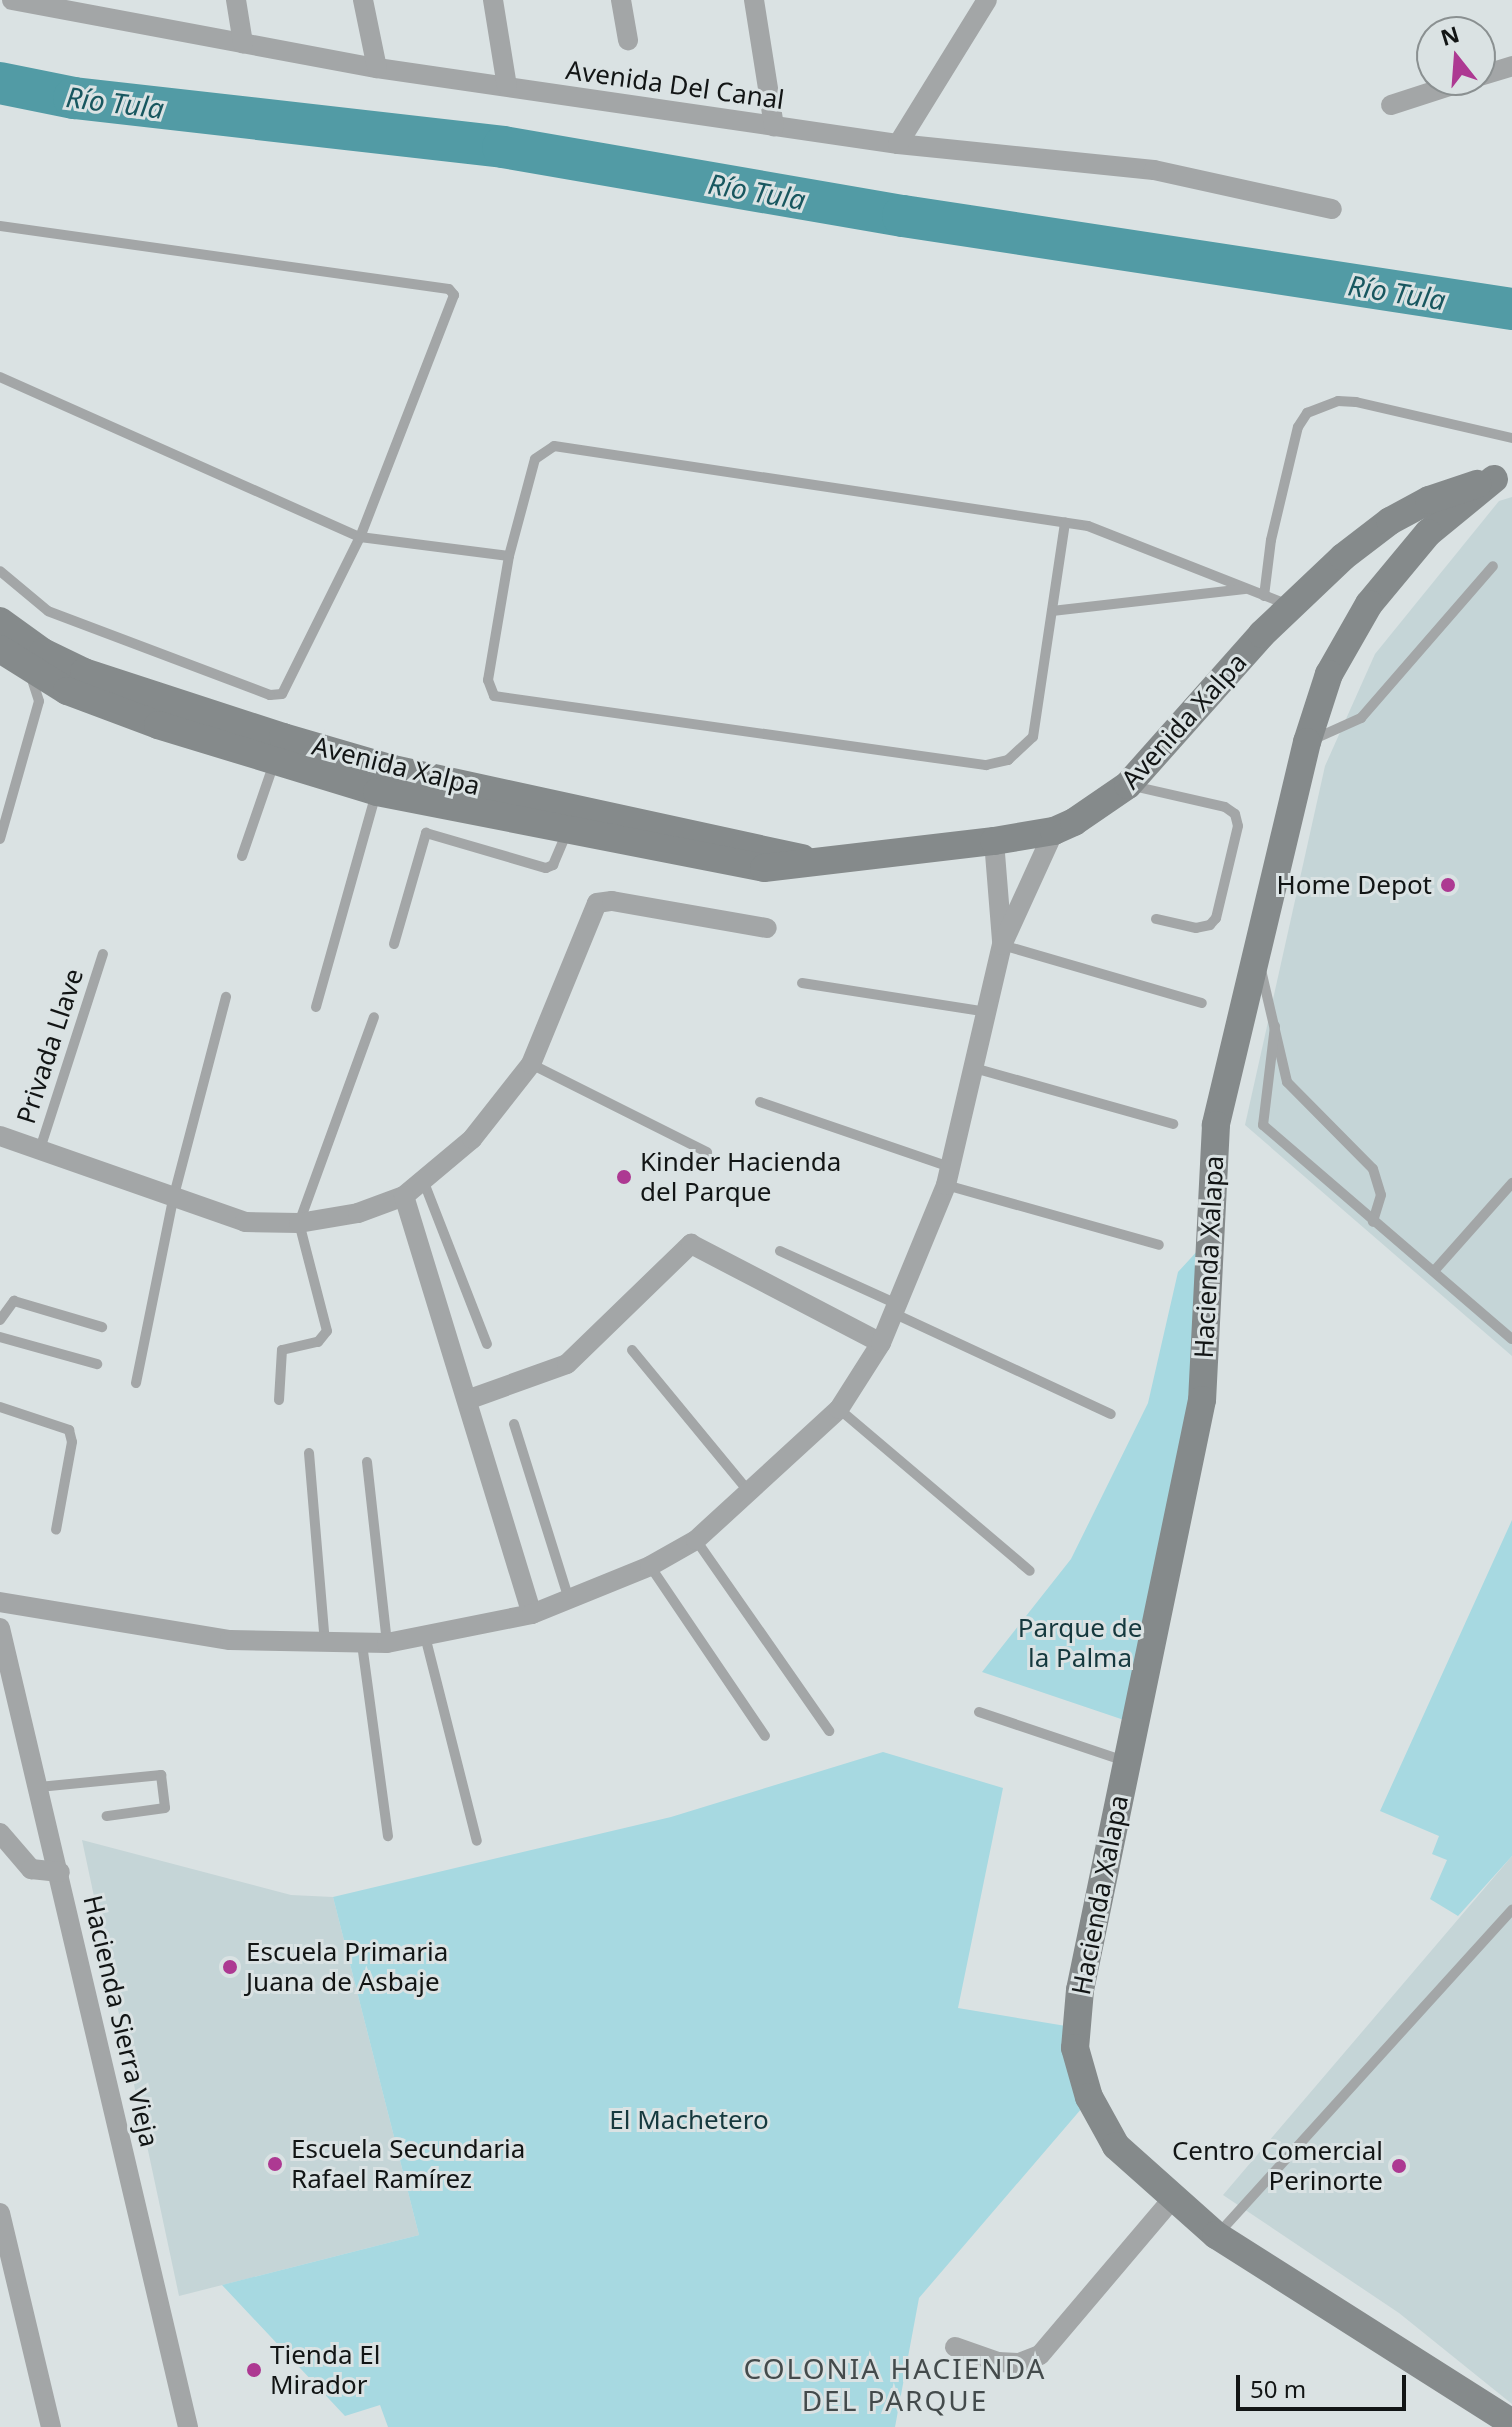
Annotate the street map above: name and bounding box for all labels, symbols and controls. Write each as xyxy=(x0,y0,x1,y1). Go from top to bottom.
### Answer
north arrow xyxy=(1416,16,1496,96)
text: N xyxy=(1437,18,1463,52)
street label: Avenida Del Canal xyxy=(564,54,786,116)
water label: Río Tula xyxy=(64,79,166,125)
water label: Río Tula xyxy=(706,166,808,216)
water label: Río Tula xyxy=(1346,268,1448,316)
street label: Avenida Xalpa xyxy=(1115,647,1253,795)
street label: Avenida Xalpa xyxy=(309,730,483,802)
place label: Home Depot xyxy=(1277,869,1432,901)
marker: Home Depot xyxy=(1439,876,1457,894)
street label: Privada Llave xyxy=(10,965,90,1127)
place label: Kinder Hacienda del Parque xyxy=(640,1146,841,1208)
street label: Hacienda Xalapa xyxy=(1188,1155,1230,1359)
marker: Kinder Hacienda del Parque xyxy=(615,1168,633,1186)
park label: Parque de la Palma xyxy=(1018,1612,1142,1674)
street label: Hacienda Xalapa xyxy=(1065,1792,1135,1998)
street label: Hacienda Sierra Vieja xyxy=(77,1892,165,2150)
place label: Escuela Primaria Juana de Asbaje xyxy=(246,1936,448,1998)
marker: Escuela Primaria Juana de Asbaje xyxy=(221,1958,239,1976)
park label: El Machetero xyxy=(609,2104,769,2136)
place label: Escuela Secundaria Rafael Ramírez xyxy=(291,2133,525,2194)
place label: Centro Comercial Perinorte xyxy=(1172,2135,1383,2196)
marker: Escuela Secundaria Rafael Ramírez xyxy=(266,2155,284,2173)
marker: Centro Comercial Perinorte xyxy=(1390,2157,1408,2175)
place label: Tienda El Mirador xyxy=(270,2339,380,2400)
district label: COLONIA HACIENDA DEL PARQUE xyxy=(744,2351,1046,2417)
scale bar xyxy=(1240,2359,1410,2409)
marker: Tienda El Mirador xyxy=(245,2361,263,2379)
text: 50 m xyxy=(1250,2372,1306,2405)

